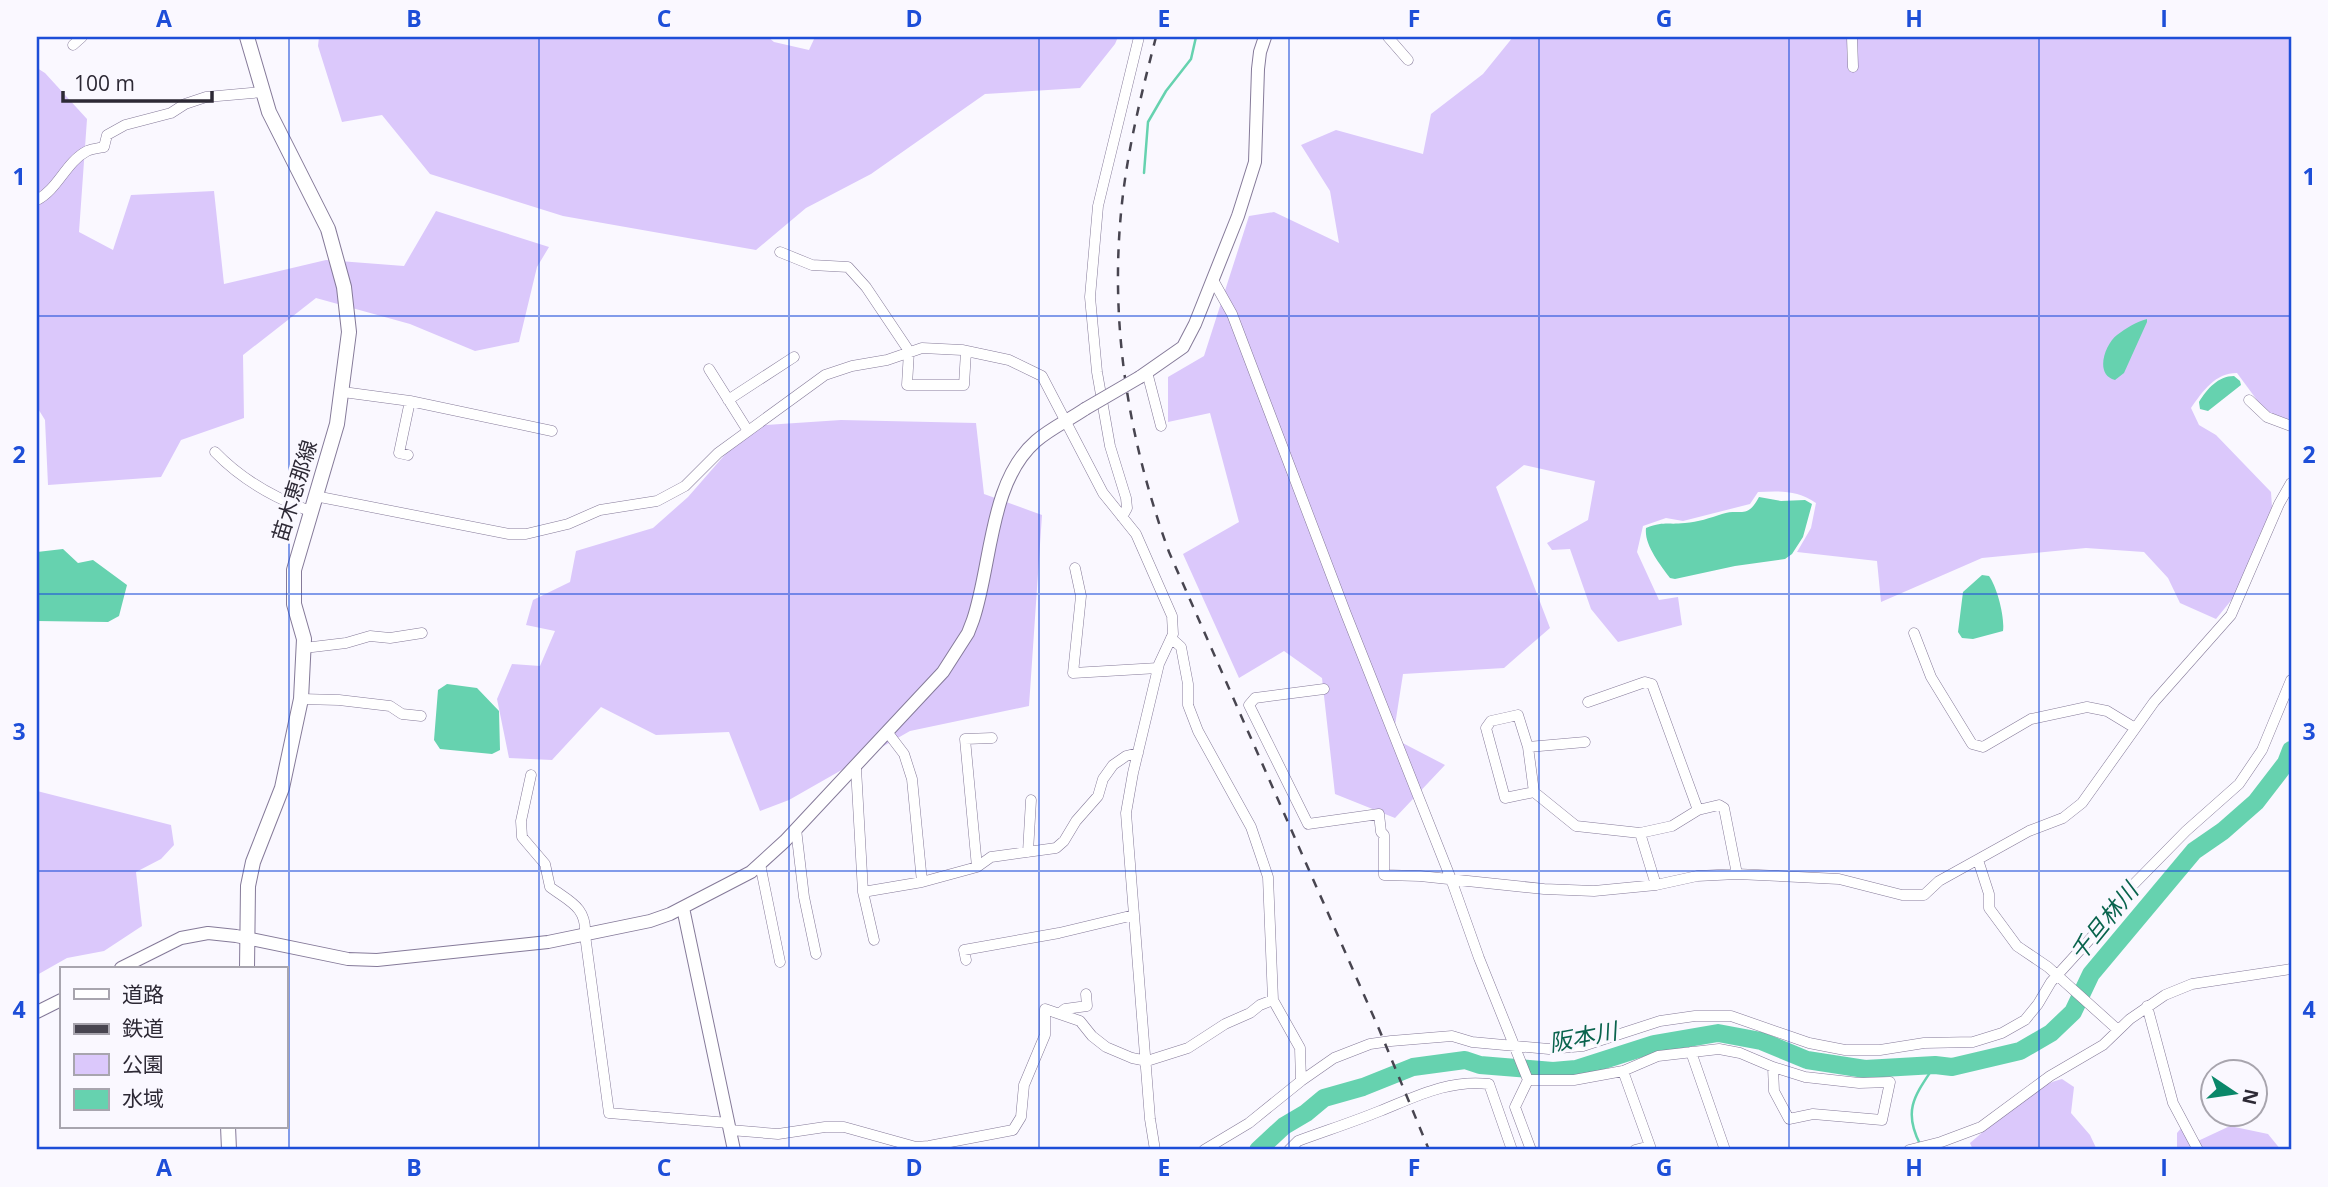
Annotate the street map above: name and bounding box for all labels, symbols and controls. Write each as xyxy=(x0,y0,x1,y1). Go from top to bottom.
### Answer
text: A xyxy=(156,2,172,34)
text: B xyxy=(406,2,422,34)
text: C xyxy=(657,2,671,34)
text: D xyxy=(905,2,923,34)
text: E xyxy=(1158,2,1170,34)
text: F xyxy=(1408,2,1420,34)
text: G xyxy=(1656,2,1672,34)
text: H xyxy=(1905,2,1923,34)
text: I xyxy=(2160,2,2168,34)
scale bar xyxy=(63,60,212,104)
text: 100 m xyxy=(74,69,135,97)
text: 1 xyxy=(12,160,26,192)
text: 1 xyxy=(2302,160,2316,192)
street label: 苗木恵那線 xyxy=(265,436,323,545)
text: 2 xyxy=(12,438,26,470)
text: 2 xyxy=(2302,438,2316,470)
text: 3 xyxy=(12,715,26,747)
text: 3 xyxy=(2302,715,2316,747)
water label: 千旦林川 xyxy=(2062,873,2146,967)
legend xyxy=(60,967,287,1128)
text: 道路 xyxy=(122,980,164,1008)
text: 4 xyxy=(12,993,26,1025)
text: 4 xyxy=(2302,993,2316,1025)
water label: 阪本川 xyxy=(1546,1013,1623,1058)
text: 鉄道 xyxy=(122,1014,164,1042)
text: 公園 xyxy=(122,1050,164,1078)
north arrow xyxy=(2198,1058,2268,1128)
text: 水域 xyxy=(122,1084,164,1112)
text: N xyxy=(2236,1086,2265,1107)
text: A xyxy=(156,1151,172,1183)
text: B xyxy=(406,1151,422,1183)
text: C xyxy=(657,1151,671,1183)
text: D xyxy=(905,1151,923,1183)
text: E xyxy=(1158,1151,1170,1183)
text: F xyxy=(1408,1151,1420,1183)
text: G xyxy=(1656,1151,1672,1183)
text: H xyxy=(1905,1151,1923,1183)
text: I xyxy=(2160,1151,2168,1183)

